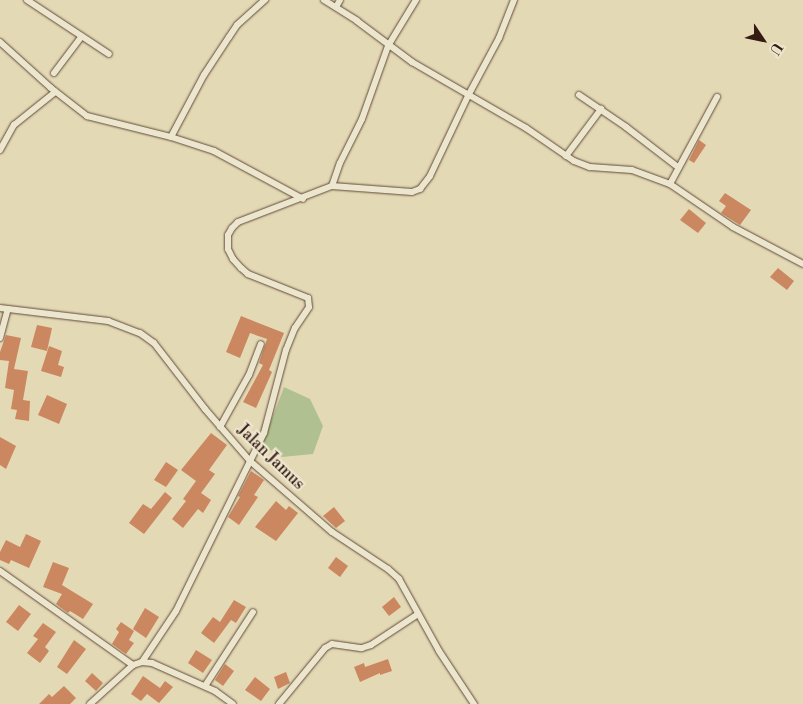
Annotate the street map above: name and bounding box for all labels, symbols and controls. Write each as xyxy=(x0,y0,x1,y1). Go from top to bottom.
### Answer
north arrow xyxy=(738,15,788,65)
text: U xyxy=(765,39,786,58)
street label: Jalan Jamus xyxy=(234,420,308,494)

